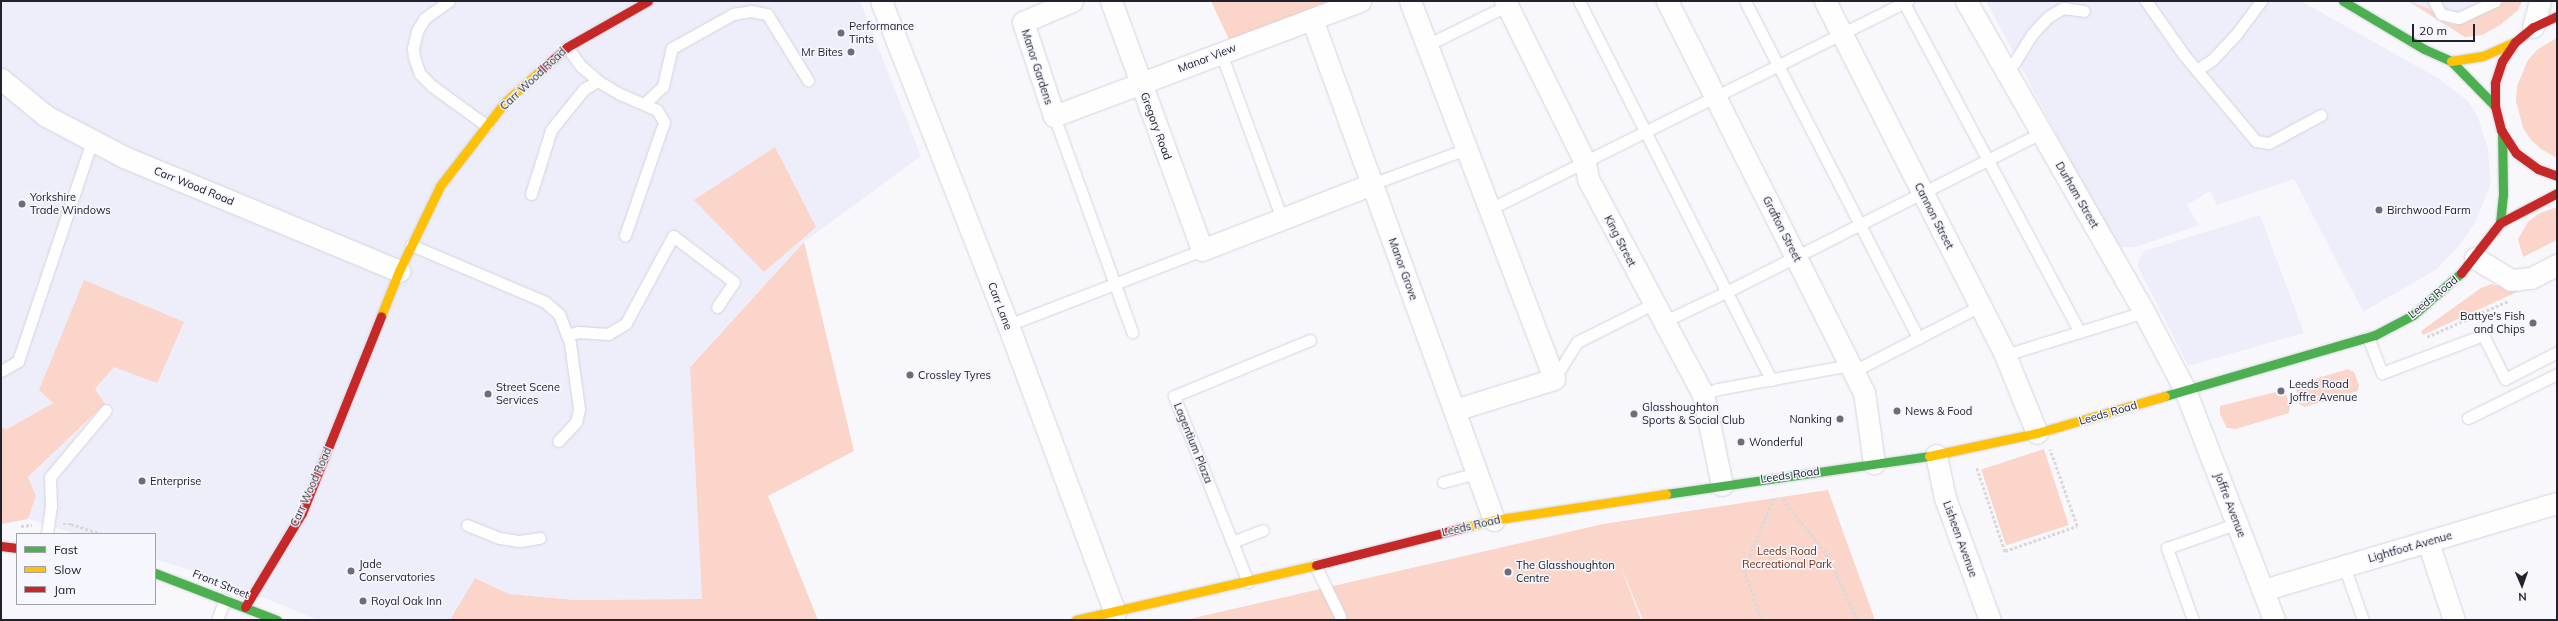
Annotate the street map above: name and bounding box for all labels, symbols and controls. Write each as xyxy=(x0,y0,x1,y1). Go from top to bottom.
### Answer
scale bar xyxy=(2414,16,2477,42)
place label: Performance Tints xyxy=(849,20,914,46)
text: 20 m xyxy=(2419,23,2447,38)
marker: Performance Tints xyxy=(836,28,846,38)
street label: Manor Gardens xyxy=(1019,28,1055,106)
street label: Manor View xyxy=(1176,41,1238,75)
street label: Carr Wood Road xyxy=(497,45,569,113)
place label: Mr Bites xyxy=(801,45,843,59)
marker: Mr Bites xyxy=(846,47,856,57)
street label: Gregory Road xyxy=(1138,90,1174,162)
street label: Durham Street xyxy=(2053,159,2101,231)
street label: Carr Wood Road xyxy=(152,164,236,208)
street label: Cannon Street xyxy=(1912,181,1956,251)
place label: Yorkshire Trade Windows xyxy=(30,191,111,217)
street label: Grafton Street xyxy=(1760,194,1804,264)
marker: Yorkshire Trade Windows xyxy=(17,199,27,209)
place label: Birchwood Farm xyxy=(2387,203,2471,217)
marker: Birchwood Farm xyxy=(2374,205,2384,215)
street label: King Street xyxy=(1601,213,1639,269)
street label: Manor Grove xyxy=(1386,236,1420,302)
street label: Leeds Road xyxy=(2406,273,2460,321)
street label: Carr Lane xyxy=(985,280,1015,332)
place label: Battye's Fish and Chips xyxy=(2460,310,2525,336)
marker: Battye's Fish and Chips xyxy=(2528,318,2538,328)
place label: Crossley Tyres xyxy=(918,368,991,382)
marker: Crossley Tyres xyxy=(905,370,915,380)
place label: Leeds Road Joffre Avenue xyxy=(2289,378,2357,404)
place label: Street Scene Services xyxy=(496,381,560,407)
marker: Leeds Road Joffre Avenue xyxy=(2276,386,2286,396)
marker: Street Scene Services xyxy=(483,389,493,399)
street label: Leeds Road xyxy=(2077,398,2139,428)
street label: Lagentium Plaza xyxy=(1171,401,1215,485)
place label: Glasshoughton Sports & Social Club xyxy=(1642,401,1745,427)
place label: News & Food xyxy=(1905,404,1972,418)
marker: News & Food xyxy=(1892,406,1902,416)
marker: Glasshoughton Sports & Social Club xyxy=(1629,409,1639,419)
place label: Nanking xyxy=(1789,412,1832,426)
marker: Nanking xyxy=(1835,414,1845,424)
place label: Wonderful xyxy=(1749,435,1803,449)
marker: Wonderful xyxy=(1736,437,1746,447)
street label: Carr Wood Road xyxy=(288,445,334,529)
street label: Leeds Road xyxy=(1759,464,1821,486)
street label: Joffre Avenue xyxy=(2212,471,2248,539)
place label: Enterprise xyxy=(150,474,201,488)
marker: Enterprise xyxy=(137,476,147,486)
street label: Lisheen Avenue xyxy=(1940,499,1980,579)
street label: Leeds Road xyxy=(1440,513,1502,539)
street label: Lightfoot Avenue xyxy=(2367,529,2453,565)
legend xyxy=(16,533,156,605)
text: Fast xyxy=(54,542,78,557)
park label: Leeds Road Recreational Park xyxy=(1742,545,1832,571)
place label: Jade Conservatories xyxy=(359,558,435,584)
place label: The Glasshoughton Centre xyxy=(1516,559,1615,585)
text: Slow xyxy=(54,562,82,577)
north arrow xyxy=(2502,565,2542,605)
marker: Jade Conservatories xyxy=(346,566,356,576)
street label: Front Street xyxy=(191,567,251,601)
marker: The Glasshoughton Centre xyxy=(1503,567,1513,577)
text: Jam xyxy=(54,582,76,597)
text: N xyxy=(2518,590,2527,604)
place label: Royal Oak Inn xyxy=(371,594,442,608)
marker: Royal Oak Inn xyxy=(358,596,368,606)

